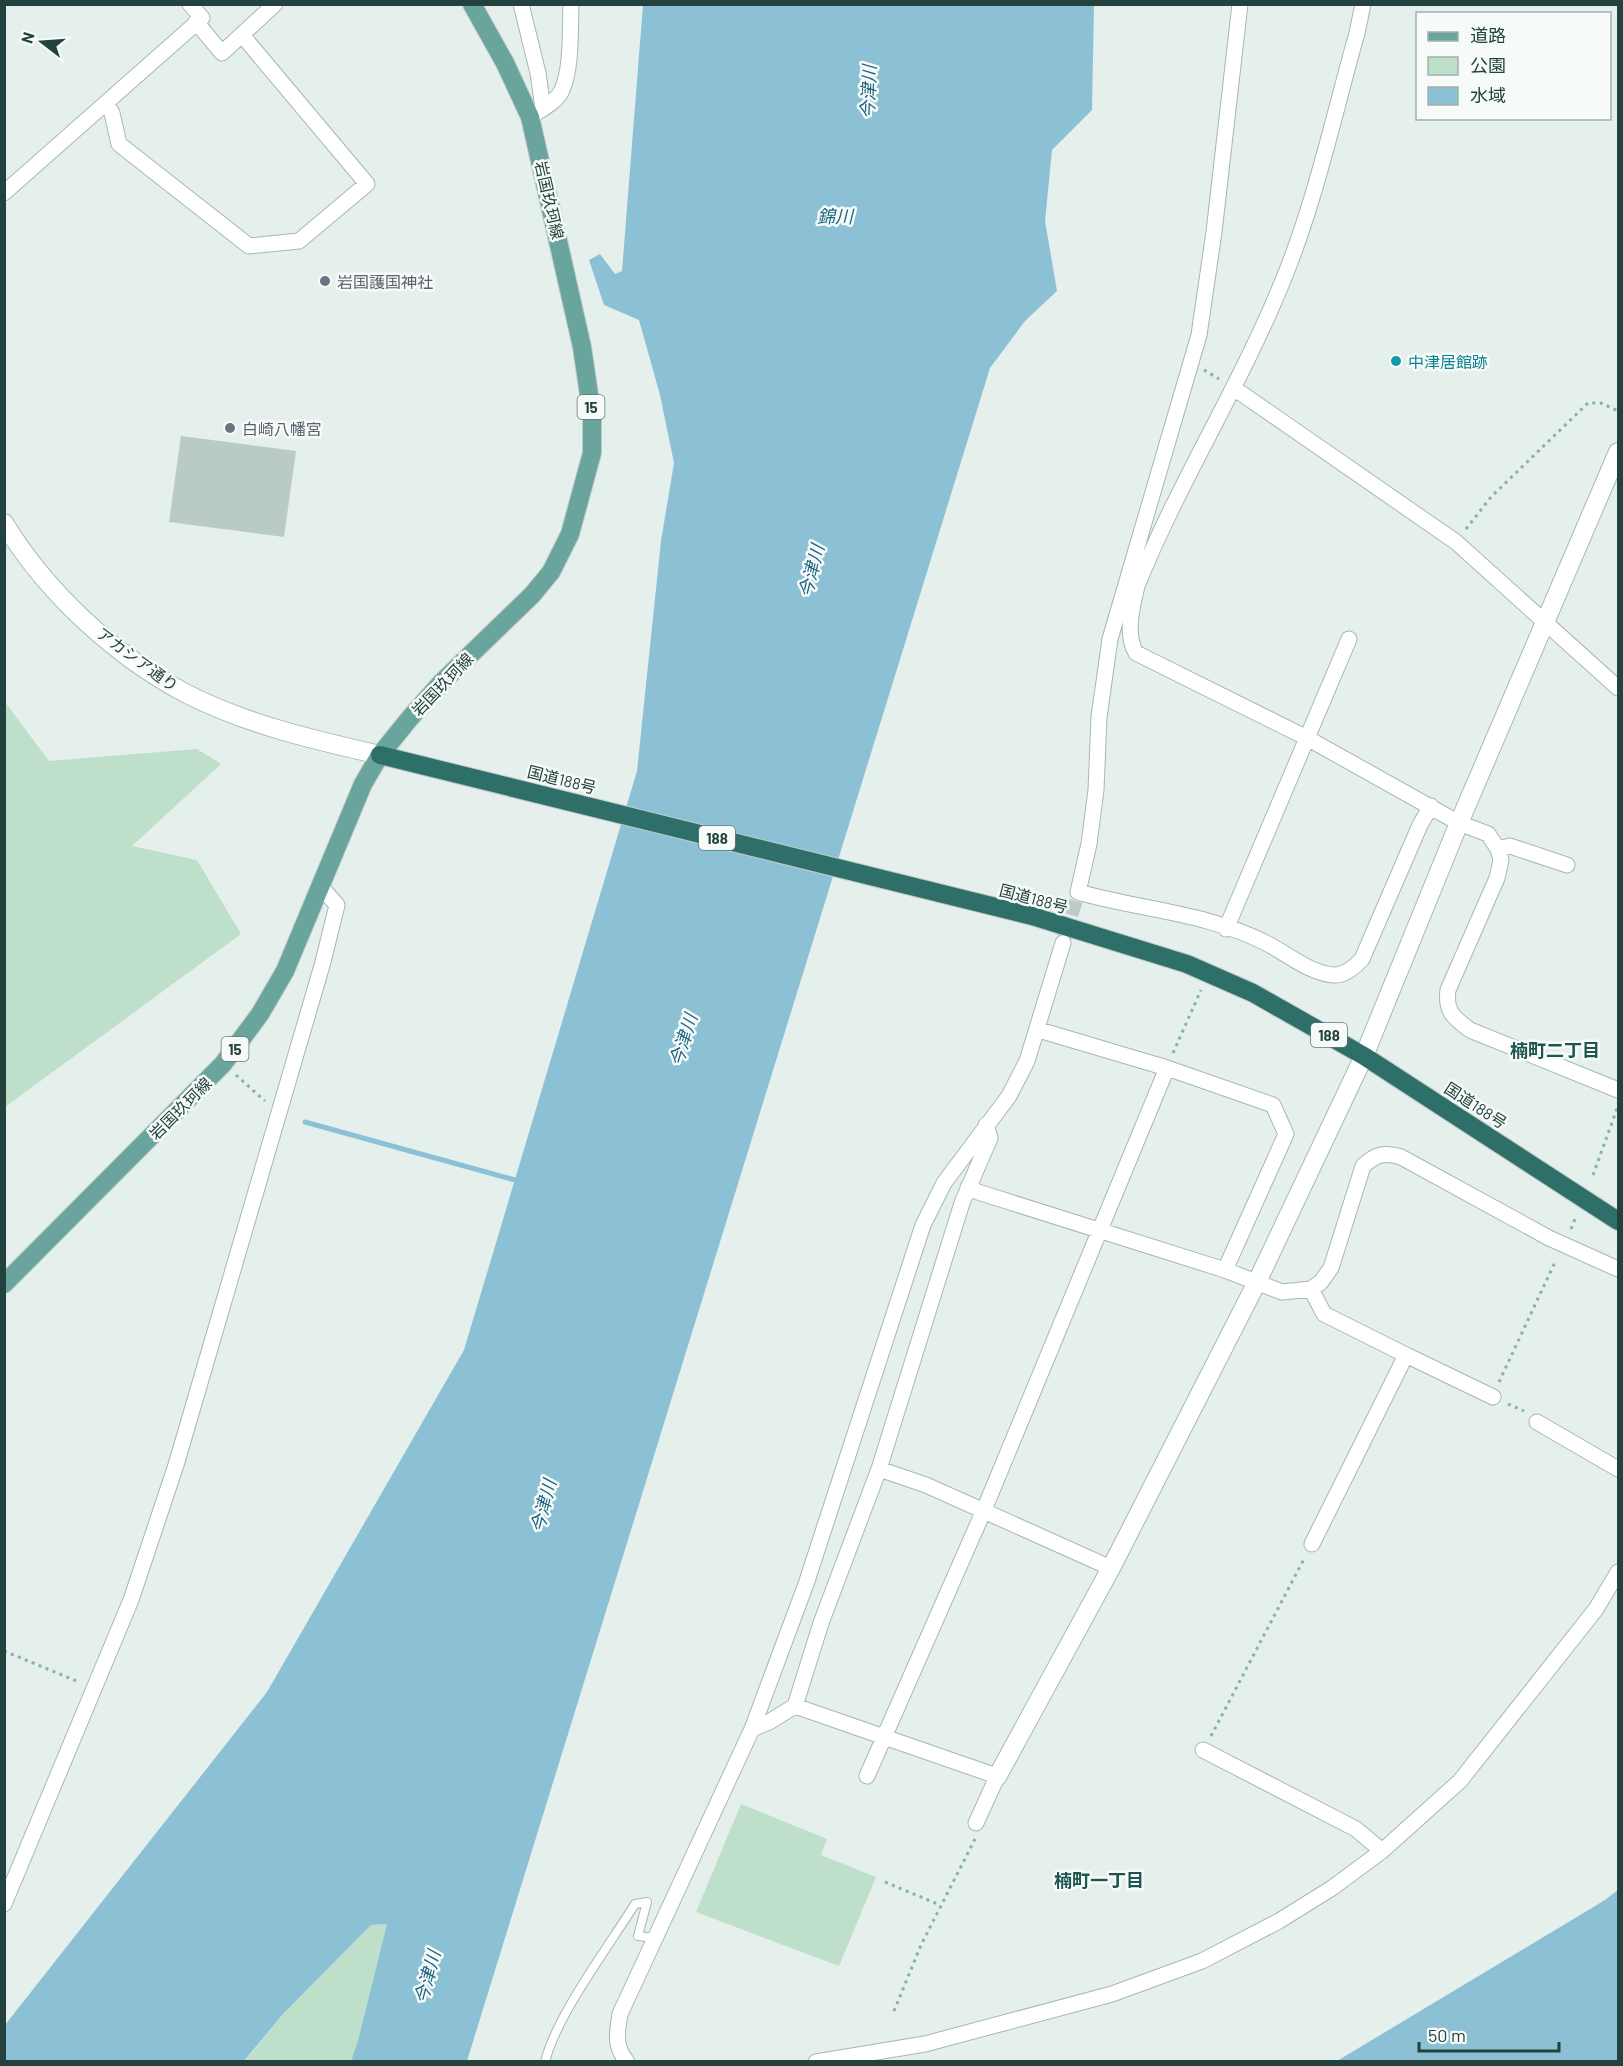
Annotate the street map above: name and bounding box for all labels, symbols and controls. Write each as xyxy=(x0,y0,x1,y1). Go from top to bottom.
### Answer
north arrow xyxy=(12,12,72,72)
legend xyxy=(1416,12,1611,120)
text: 道路 xyxy=(1470,24,1506,46)
text: N xyxy=(17,30,38,45)
text: 公園 xyxy=(1470,54,1506,76)
water label: 今津川 xyxy=(856,63,880,119)
text: 水域 xyxy=(1470,84,1506,106)
street label: 岩国玖珂線 xyxy=(532,159,568,241)
water label: 錦川 xyxy=(817,205,855,227)
place label: 岩国護国神社 xyxy=(337,272,433,291)
marker: 岩国護国神社 xyxy=(318,274,332,288)
place label: 中津居館跡 xyxy=(1408,352,1488,371)
marker: 中津居館跡 xyxy=(1389,354,1403,368)
road number: 15 xyxy=(578,395,604,419)
place label: 白崎八幡宮 xyxy=(242,419,322,438)
marker: 白崎八幡宮 xyxy=(223,421,237,435)
water label: 今津川 xyxy=(794,540,829,600)
street label: アカシア通り xyxy=(94,623,182,695)
street label: 岩国玖珂線 xyxy=(407,649,477,719)
street label: 国道188号 xyxy=(526,761,598,797)
road number: 188 xyxy=(699,826,735,850)
street label: 国道188号 xyxy=(998,880,1070,916)
water label: 今津川 xyxy=(665,1009,702,1069)
road number: 188 xyxy=(1311,1023,1347,1047)
road number: 15 xyxy=(222,1037,248,1061)
district label: 楠町二丁目 xyxy=(1510,1039,1600,1061)
street label: 岩国玖珂線 xyxy=(145,1073,215,1143)
street label: 国道188号 xyxy=(1441,1078,1511,1132)
water label: 今津川 xyxy=(526,1475,561,1535)
district label: 楠町一丁目 xyxy=(1054,1869,1144,1891)
water label: 今津川 xyxy=(409,1946,445,2006)
scale bar xyxy=(1419,2015,1558,2053)
text: 50 m xyxy=(1428,2024,1466,2046)

